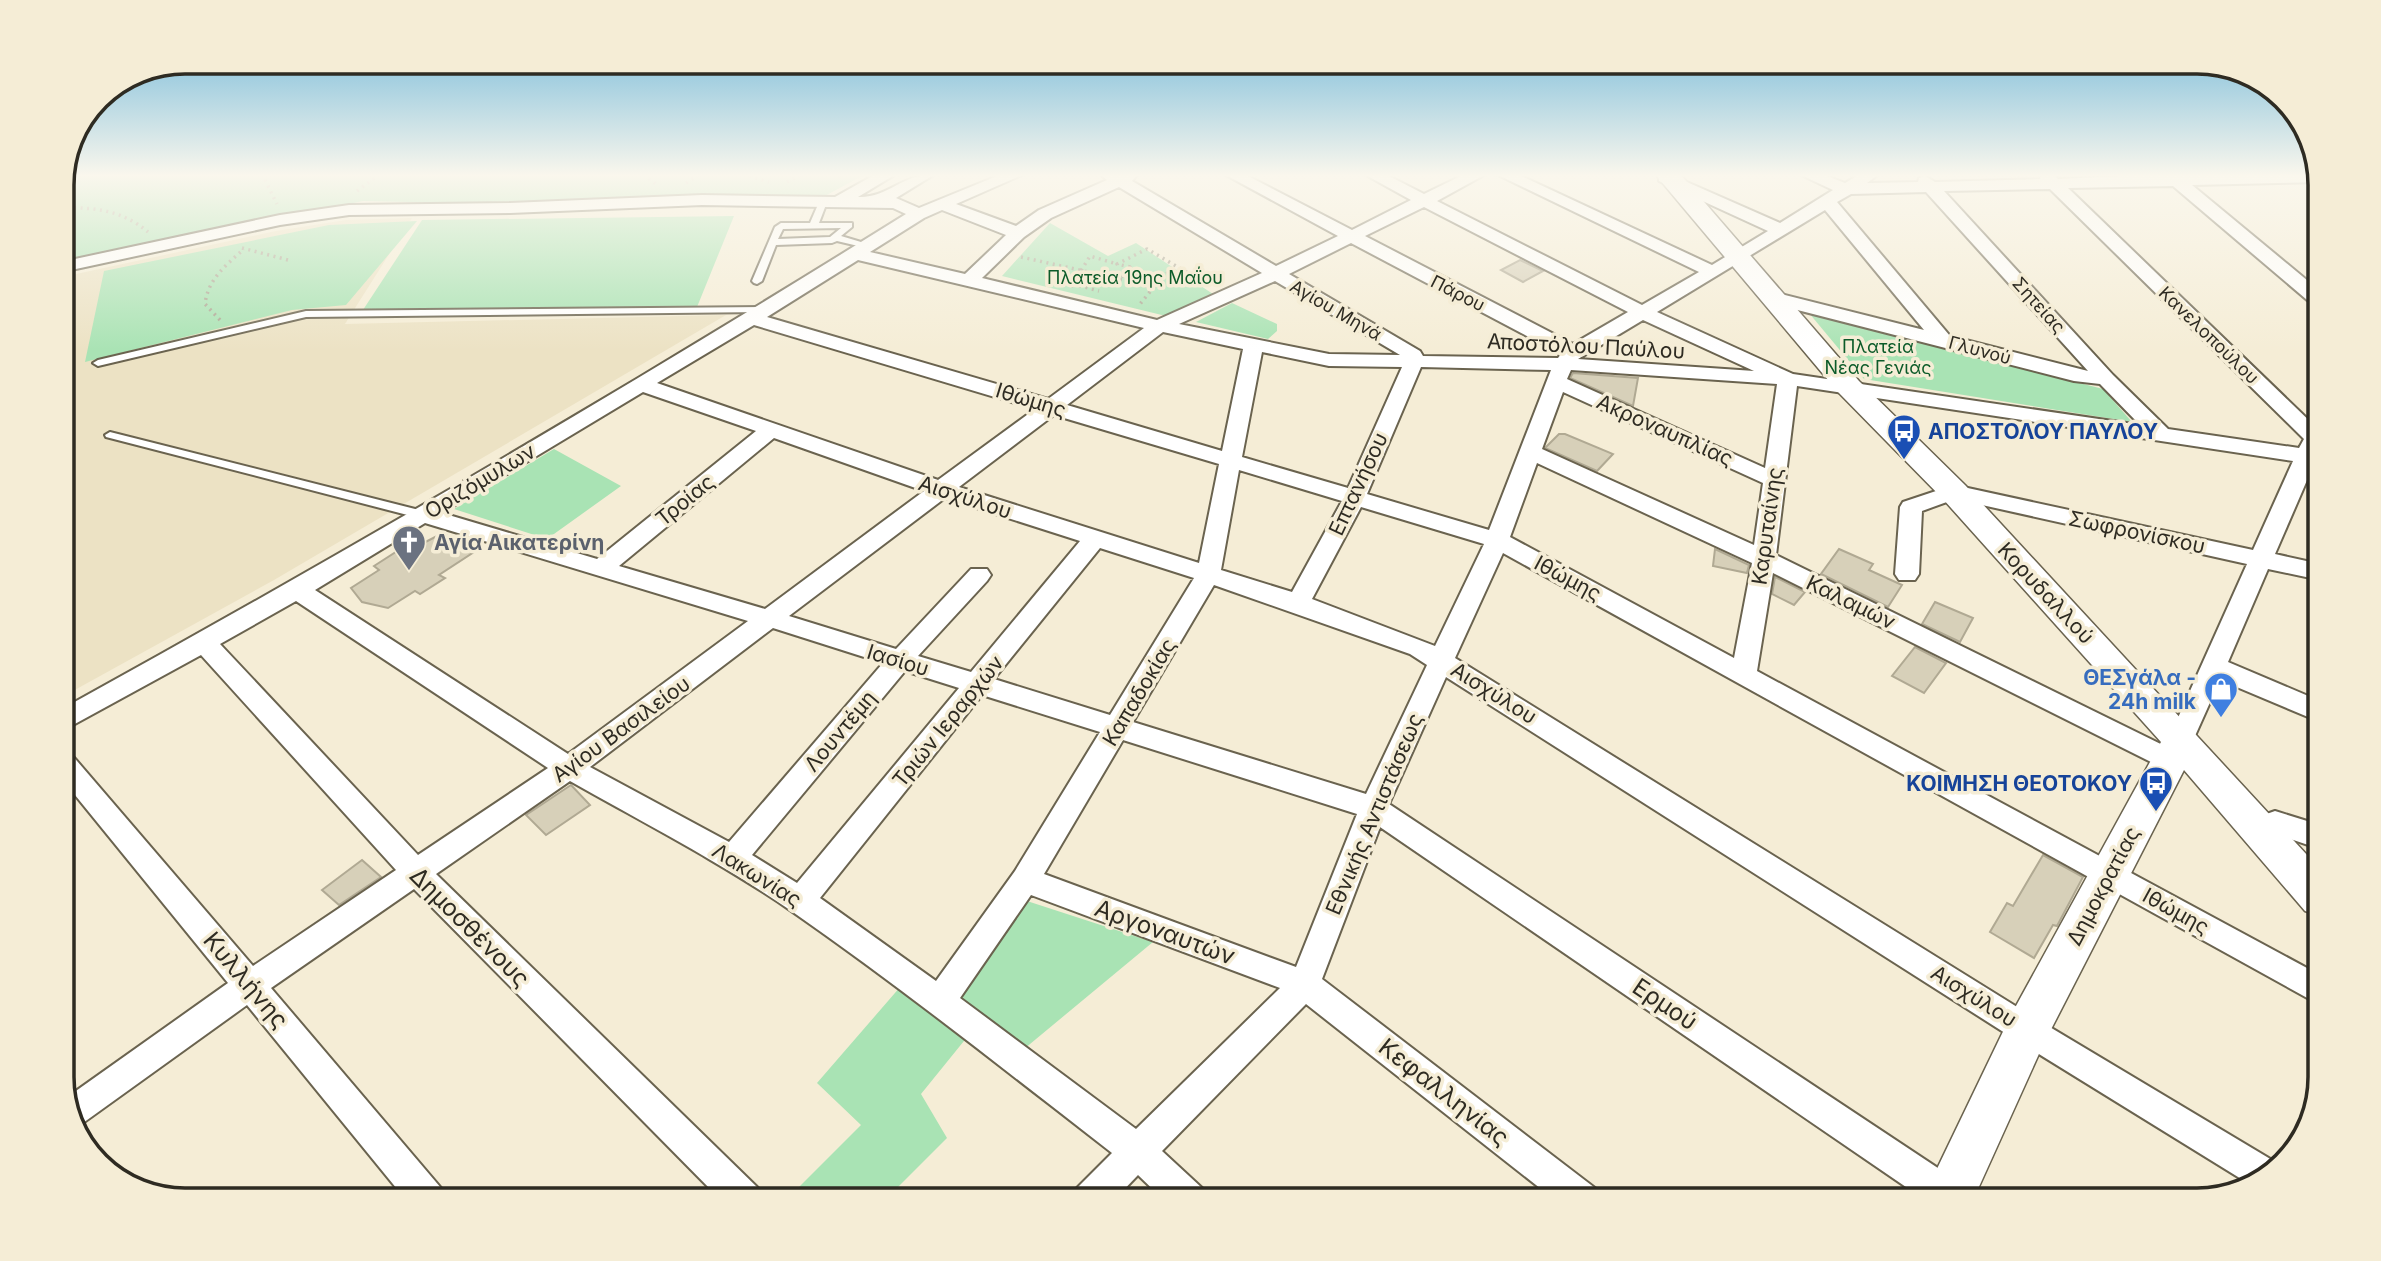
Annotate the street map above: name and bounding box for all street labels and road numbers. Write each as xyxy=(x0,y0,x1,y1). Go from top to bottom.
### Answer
street label: Πάρου xyxy=(1427,271,1489,315)
street label: Σητείας xyxy=(2008,273,2070,337)
street label: Αγίου Μηνά xyxy=(1287,275,1386,345)
street label: Κανελοπούλου xyxy=(2155,282,2263,388)
street label: Αποστόλου Παύλου xyxy=(1486,328,1686,364)
street label: Γλυνού xyxy=(1947,332,2013,368)
street label: Ιθώμης xyxy=(993,377,1069,423)
street label: Ακροναυπλίας xyxy=(1593,389,1737,471)
street label: Επτανήσου xyxy=(1323,429,1393,539)
street label: Οριζόμυλων xyxy=(420,438,540,524)
street label: Καρυταίνης xyxy=(1746,466,1788,586)
street label: Τροίας xyxy=(651,469,719,531)
street label: Αισχύλου xyxy=(915,470,1015,524)
street label: Σωφρονίσκου xyxy=(2067,505,2207,559)
street label: Κορυδαλλού xyxy=(1993,537,2099,649)
street label: Ιθώμης xyxy=(1530,550,1606,606)
street label: Καλαμών xyxy=(1802,570,1900,634)
street label: Καπαδοκίας xyxy=(1097,634,1181,750)
street label: Ιασίου xyxy=(864,639,932,681)
street label: Τριών Ιεραρχών xyxy=(887,650,1009,792)
street label: Αισχύλου xyxy=(1447,657,1541,729)
street label: Αγίου Βασιλείου xyxy=(547,671,695,787)
street label: Λουντέμη xyxy=(799,685,881,777)
street label: Εθνικής Αντιστάσεως xyxy=(1320,710,1428,918)
street label: Δημοκρατίας xyxy=(2061,822,2145,950)
street label: Λακωνίας xyxy=(708,838,806,912)
street label: Δημοσθένους xyxy=(404,861,536,993)
street label: Ιθώμης xyxy=(2138,883,2214,939)
street label: Αργοναυτών xyxy=(1091,893,1239,971)
street label: Κυλλήνης xyxy=(197,926,295,1034)
street label: Αισχύλου xyxy=(1927,960,2021,1032)
street label: Ερμού xyxy=(1627,972,1703,1036)
street label: Κεφαλληνίας xyxy=(1373,1032,1515,1152)

